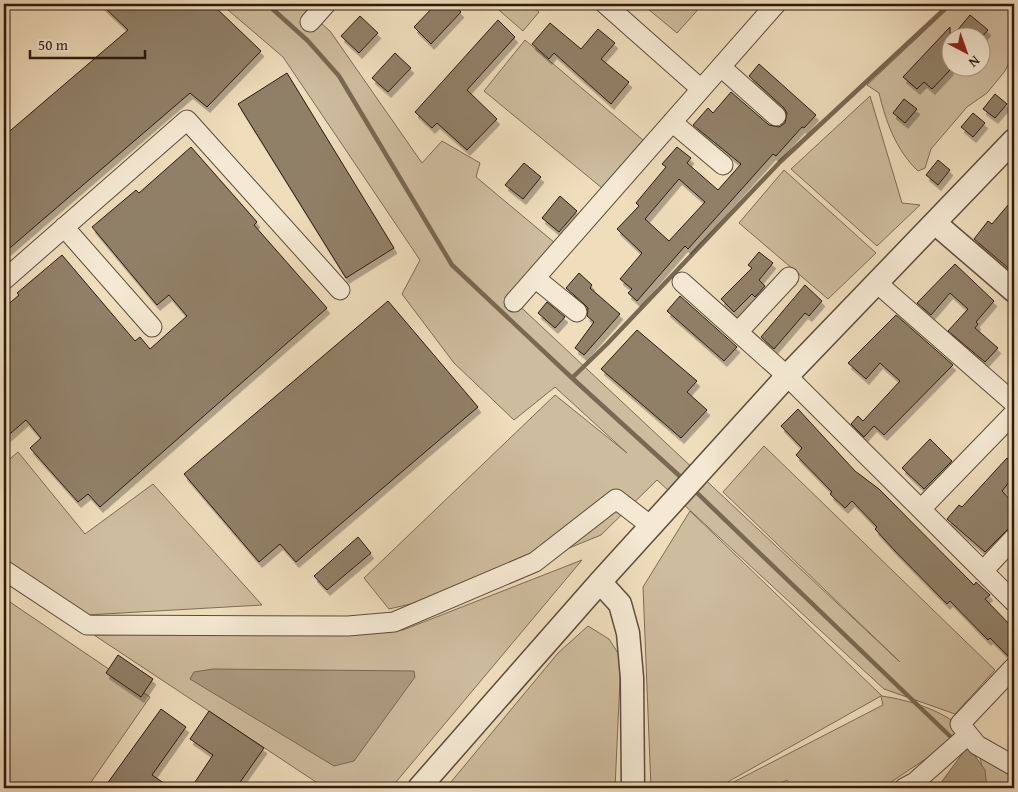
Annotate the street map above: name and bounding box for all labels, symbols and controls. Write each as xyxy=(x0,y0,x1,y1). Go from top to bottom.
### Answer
scale bar xyxy=(30,28,145,60)
north arrow xyxy=(940,28,990,78)
text: 50 m xyxy=(38,34,69,55)
text: N xyxy=(964,51,985,73)

